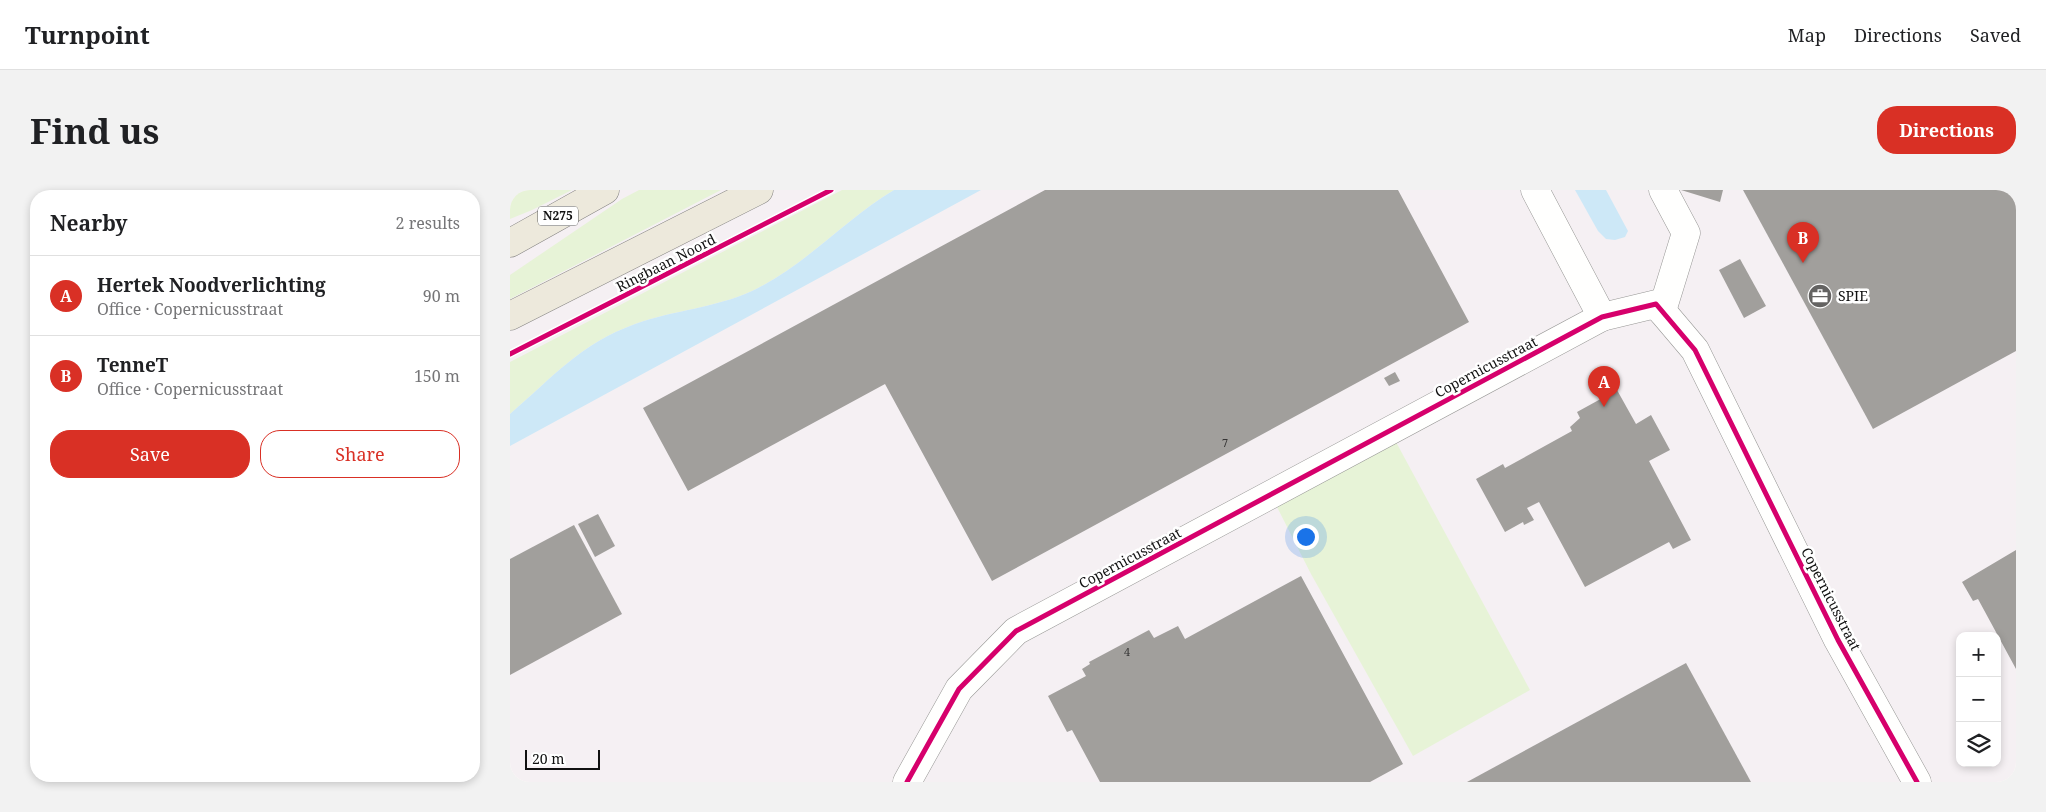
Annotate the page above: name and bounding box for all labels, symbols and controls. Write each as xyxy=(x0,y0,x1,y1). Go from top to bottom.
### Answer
text: Turnpoint xyxy=(25,18,150,51)
text: Map xyxy=(1788,23,1826,47)
text: Directions xyxy=(1854,23,1942,47)
text: Saved xyxy=(1970,23,2021,47)
button: Directions xyxy=(1877,106,2016,154)
text: Find us xyxy=(30,107,159,154)
road number: N275 xyxy=(538,206,578,226)
text: Nearby xyxy=(50,209,128,237)
text: 2 results xyxy=(396,212,460,234)
pin: B xyxy=(1787,222,1819,263)
street label: Ringbaan Noord xyxy=(613,229,719,296)
text: Hertek Noodverlichting xyxy=(97,272,326,298)
office icon: SPIE xyxy=(1807,283,1833,309)
text: A xyxy=(60,285,72,307)
text: 90 m xyxy=(423,285,460,307)
place label: SPIE xyxy=(1838,286,1868,305)
text: Office · Copernicusstraat xyxy=(97,298,283,320)
street label: Copernicusstraat xyxy=(1431,332,1540,402)
text: TenneT xyxy=(97,352,168,378)
text: B xyxy=(61,365,71,387)
text: 150 m xyxy=(414,365,460,387)
pin: A xyxy=(1588,366,1620,407)
text: Office · Copernicusstraat xyxy=(97,378,283,400)
button: Save xyxy=(50,430,250,478)
button: Share xyxy=(260,430,460,478)
house number: 7 xyxy=(1222,435,1228,450)
street label: Copernicusstraat xyxy=(1075,523,1184,593)
your location xyxy=(1293,524,1319,550)
street label: Copernicusstraat xyxy=(1797,544,1866,654)
map controls xyxy=(1956,632,2001,767)
button: + xyxy=(1956,632,2001,677)
house number: 4 xyxy=(1124,644,1130,659)
button: − xyxy=(1956,677,2001,722)
button: layers xyxy=(1956,722,2001,767)
scale bar xyxy=(525,747,600,770)
text: 20 m xyxy=(532,749,565,768)

